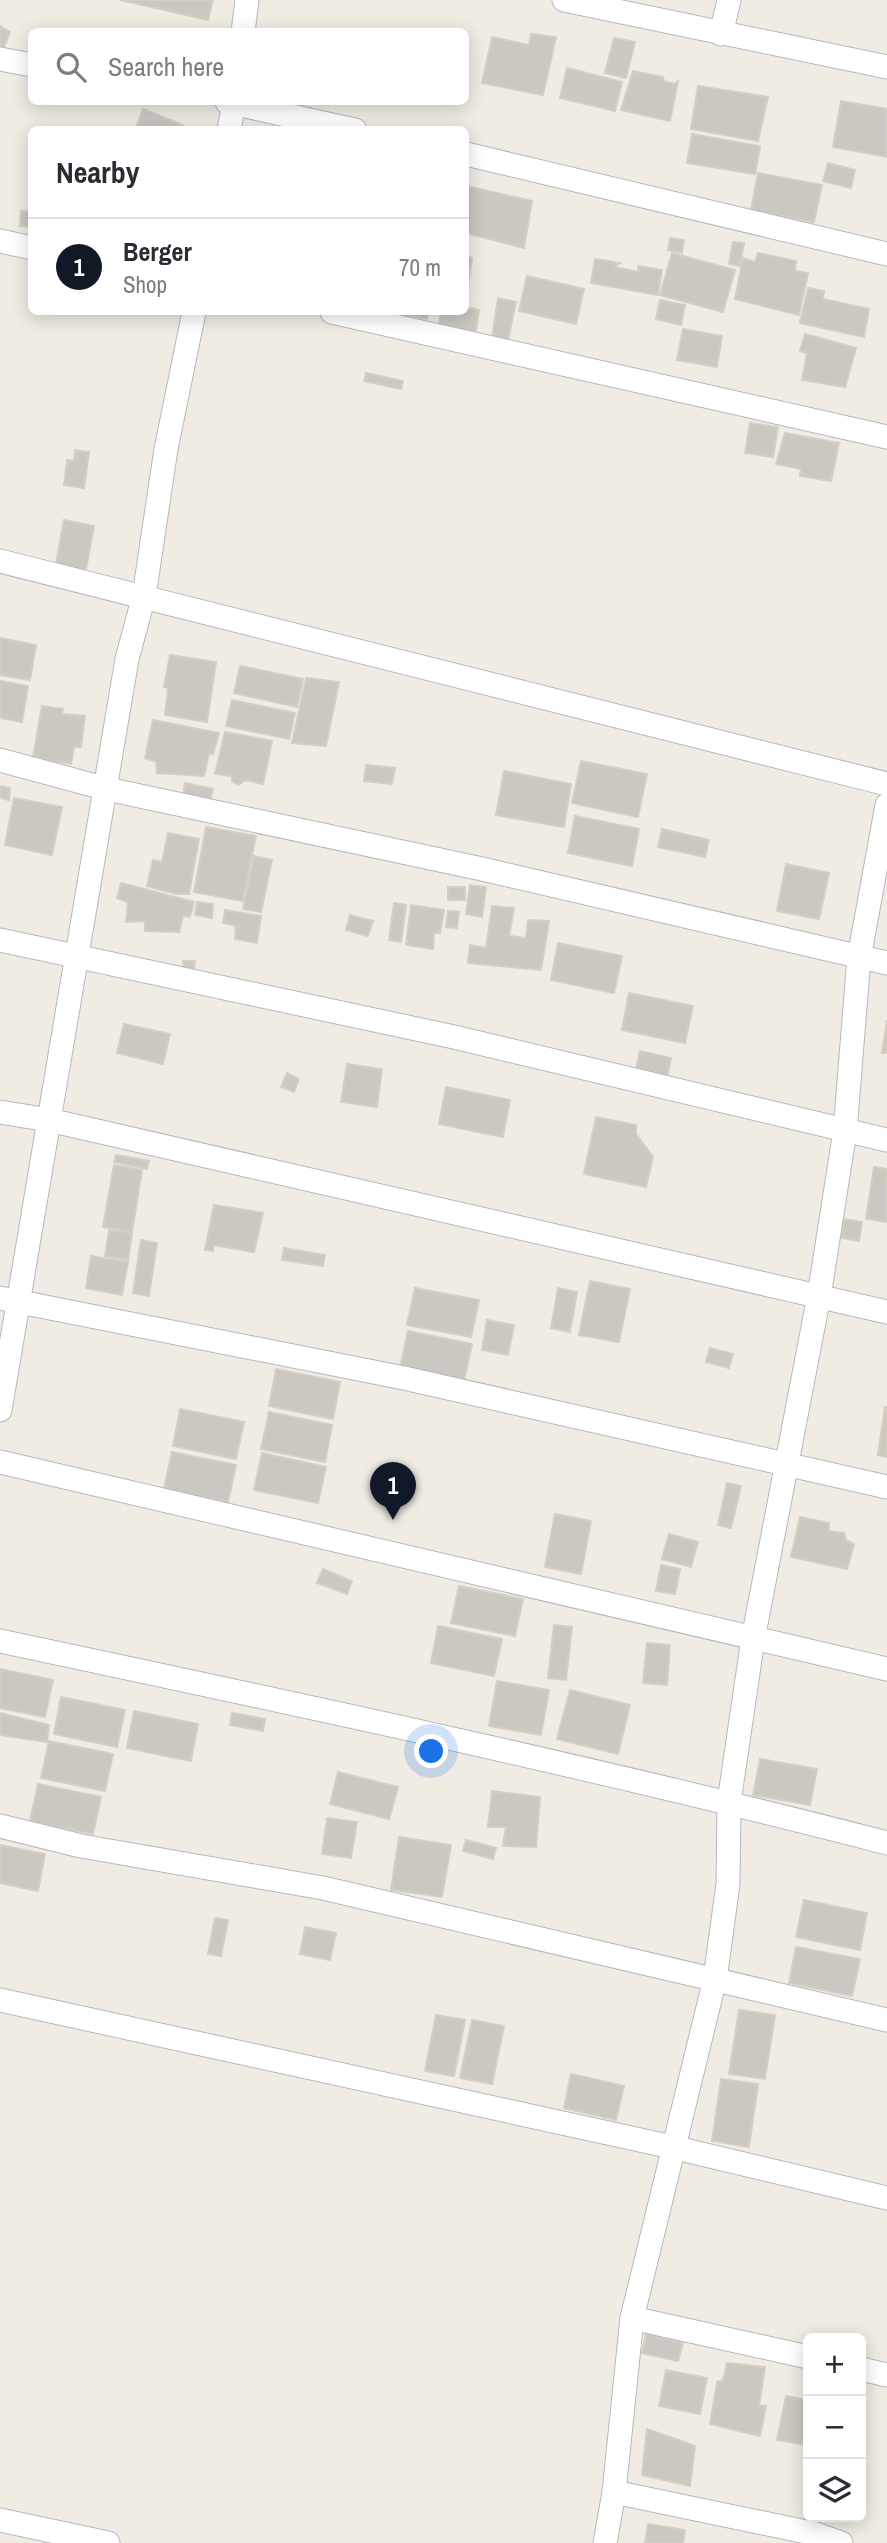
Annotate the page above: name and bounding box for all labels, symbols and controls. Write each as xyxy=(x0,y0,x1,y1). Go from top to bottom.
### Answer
search box xyxy=(28,28,469,105)
icon: search xyxy=(52,48,90,86)
text: Search here xyxy=(108,49,224,84)
text: Nearby xyxy=(56,152,139,192)
text: Berger xyxy=(123,234,192,269)
text: 1 xyxy=(74,252,84,283)
text: 70 m xyxy=(399,252,441,283)
text: Shop xyxy=(123,269,167,300)
pin: 1 xyxy=(370,1462,416,1520)
your location xyxy=(414,1734,448,1768)
map controls xyxy=(803,2333,866,2522)
button: + xyxy=(803,2333,866,2396)
button: − xyxy=(803,2396,866,2459)
button: layers xyxy=(803,2459,866,2522)

